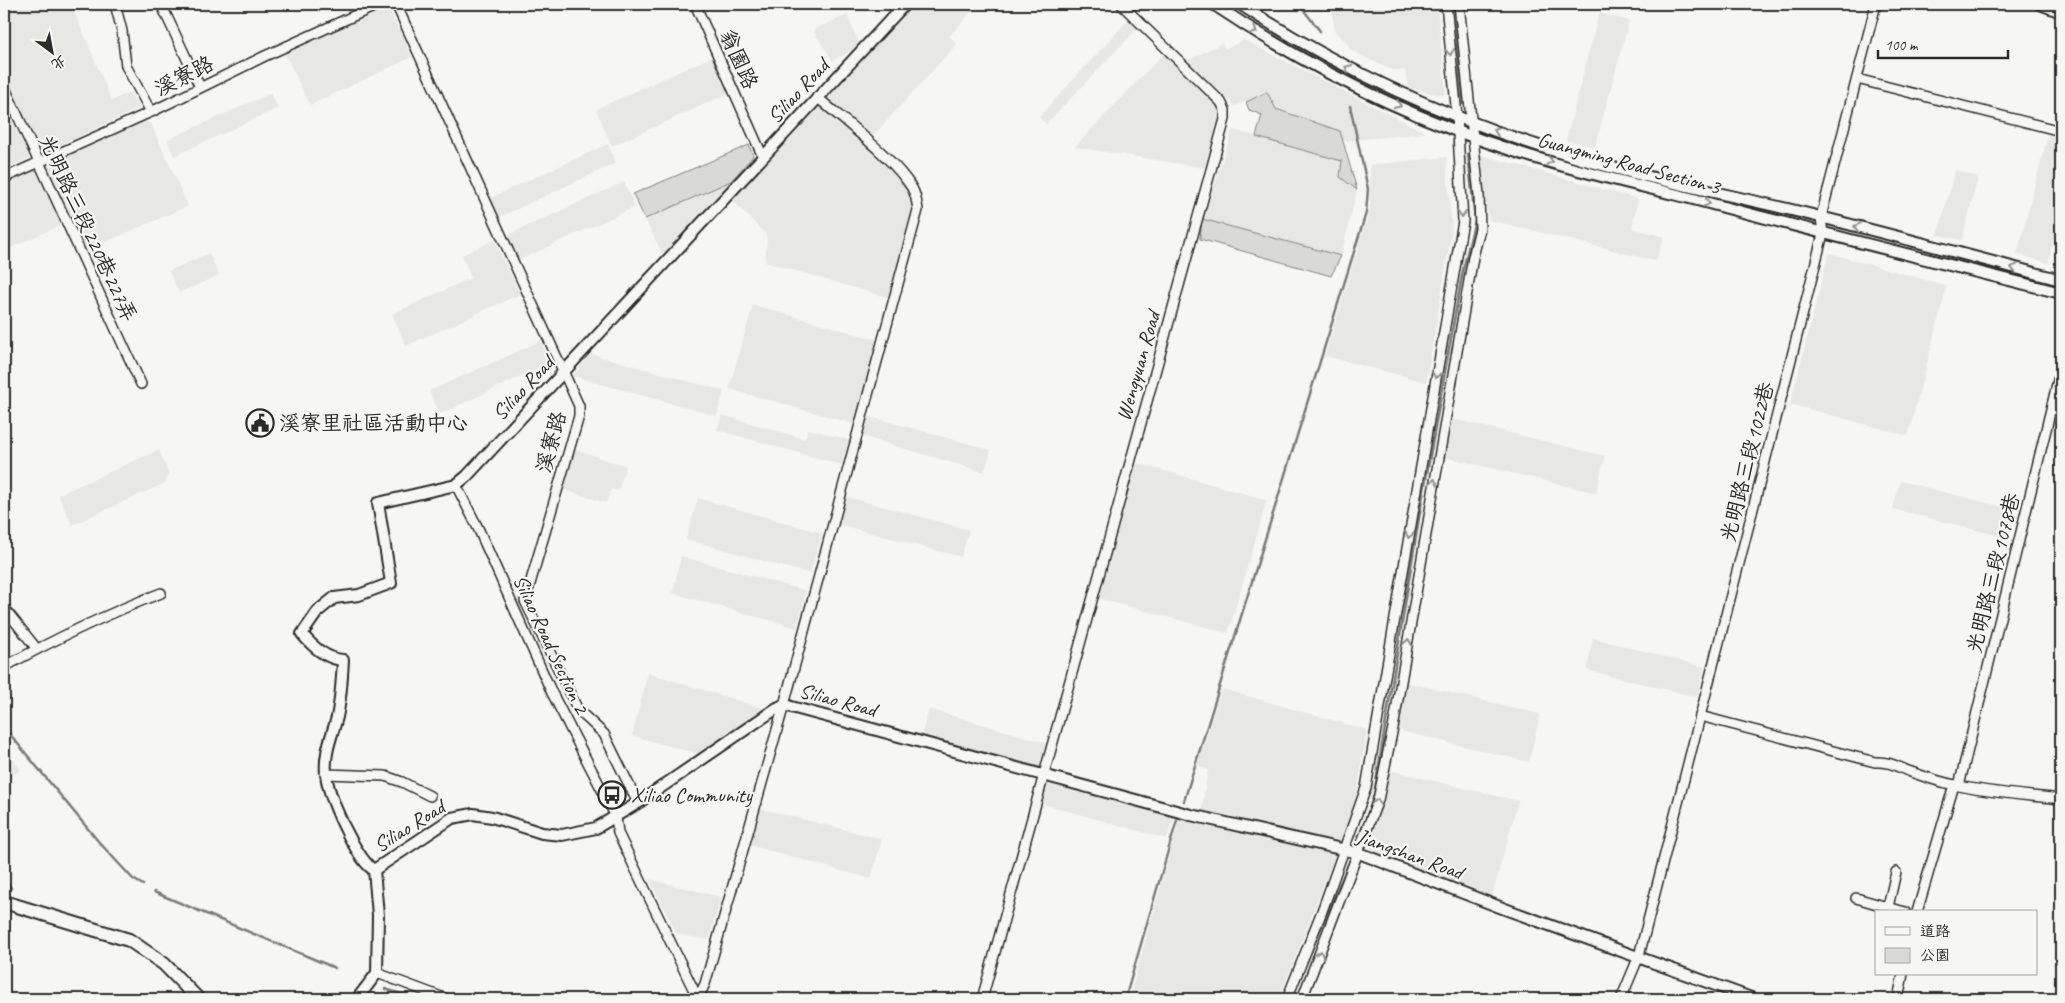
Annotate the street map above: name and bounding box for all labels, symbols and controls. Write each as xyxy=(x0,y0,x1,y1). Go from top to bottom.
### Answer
one-way arrow xyxy=(1248,24,1257,34)
street label: 翁園路 xyxy=(714,25,764,93)
north arrow xyxy=(28,28,78,78)
scale bar xyxy=(1878,28,2008,60)
text: 100 m xyxy=(1885,36,1919,55)
one-way arrow xyxy=(1445,49,1456,57)
street label: 溪寮路 xyxy=(150,50,218,102)
street label: Siliao Road xyxy=(762,51,837,129)
text: 北 xyxy=(48,52,69,74)
one-way arrow xyxy=(1344,64,1353,74)
one-way arrow xyxy=(1393,99,1402,110)
street label: Guangming Road Section 3 xyxy=(1535,126,1725,200)
one-way arrow xyxy=(1494,127,1502,137)
street label: 光明路三段220巷227弄 xyxy=(33,130,143,326)
one-way arrow xyxy=(1546,155,1554,166)
one-way arrow xyxy=(1703,197,1711,207)
one-way arrow xyxy=(1457,211,1467,219)
one-way arrow xyxy=(1853,222,1862,232)
one-way arrow xyxy=(2010,263,2019,274)
street label: Wengyuan Road xyxy=(1110,305,1167,424)
street label: Siliao Road xyxy=(487,348,562,426)
one-way arrow xyxy=(1432,370,1442,379)
street label: 光明路三段1022巷 xyxy=(1715,379,1779,545)
public building icon: 溪寮里社區活動中心 xyxy=(245,408,275,438)
street label: 溪寮路 xyxy=(530,408,572,476)
place label: 溪寮里社區活動中心 xyxy=(279,410,468,436)
one-way arrow xyxy=(1429,478,1439,486)
street label: 光明路三段1078巷 xyxy=(1961,490,2025,656)
one-way arrow xyxy=(1405,530,1415,539)
street label: Siliao Road Section 2 xyxy=(507,570,595,719)
one-way arrow xyxy=(1402,638,1412,647)
street label: Siliao Road xyxy=(797,677,883,724)
bus stop icon: Xiliao Community xyxy=(597,780,627,810)
place label: Xiliao Community xyxy=(631,782,754,808)
street label: Siliao Road xyxy=(369,792,452,858)
one-way arrow xyxy=(1372,798,1382,807)
street label: Jiangshan Road xyxy=(1352,822,1469,886)
legend xyxy=(1875,910,2038,976)
text: 道路 xyxy=(1920,922,1950,941)
text: 公園 xyxy=(1920,946,1950,965)
one-way arrow xyxy=(1314,950,1324,959)

